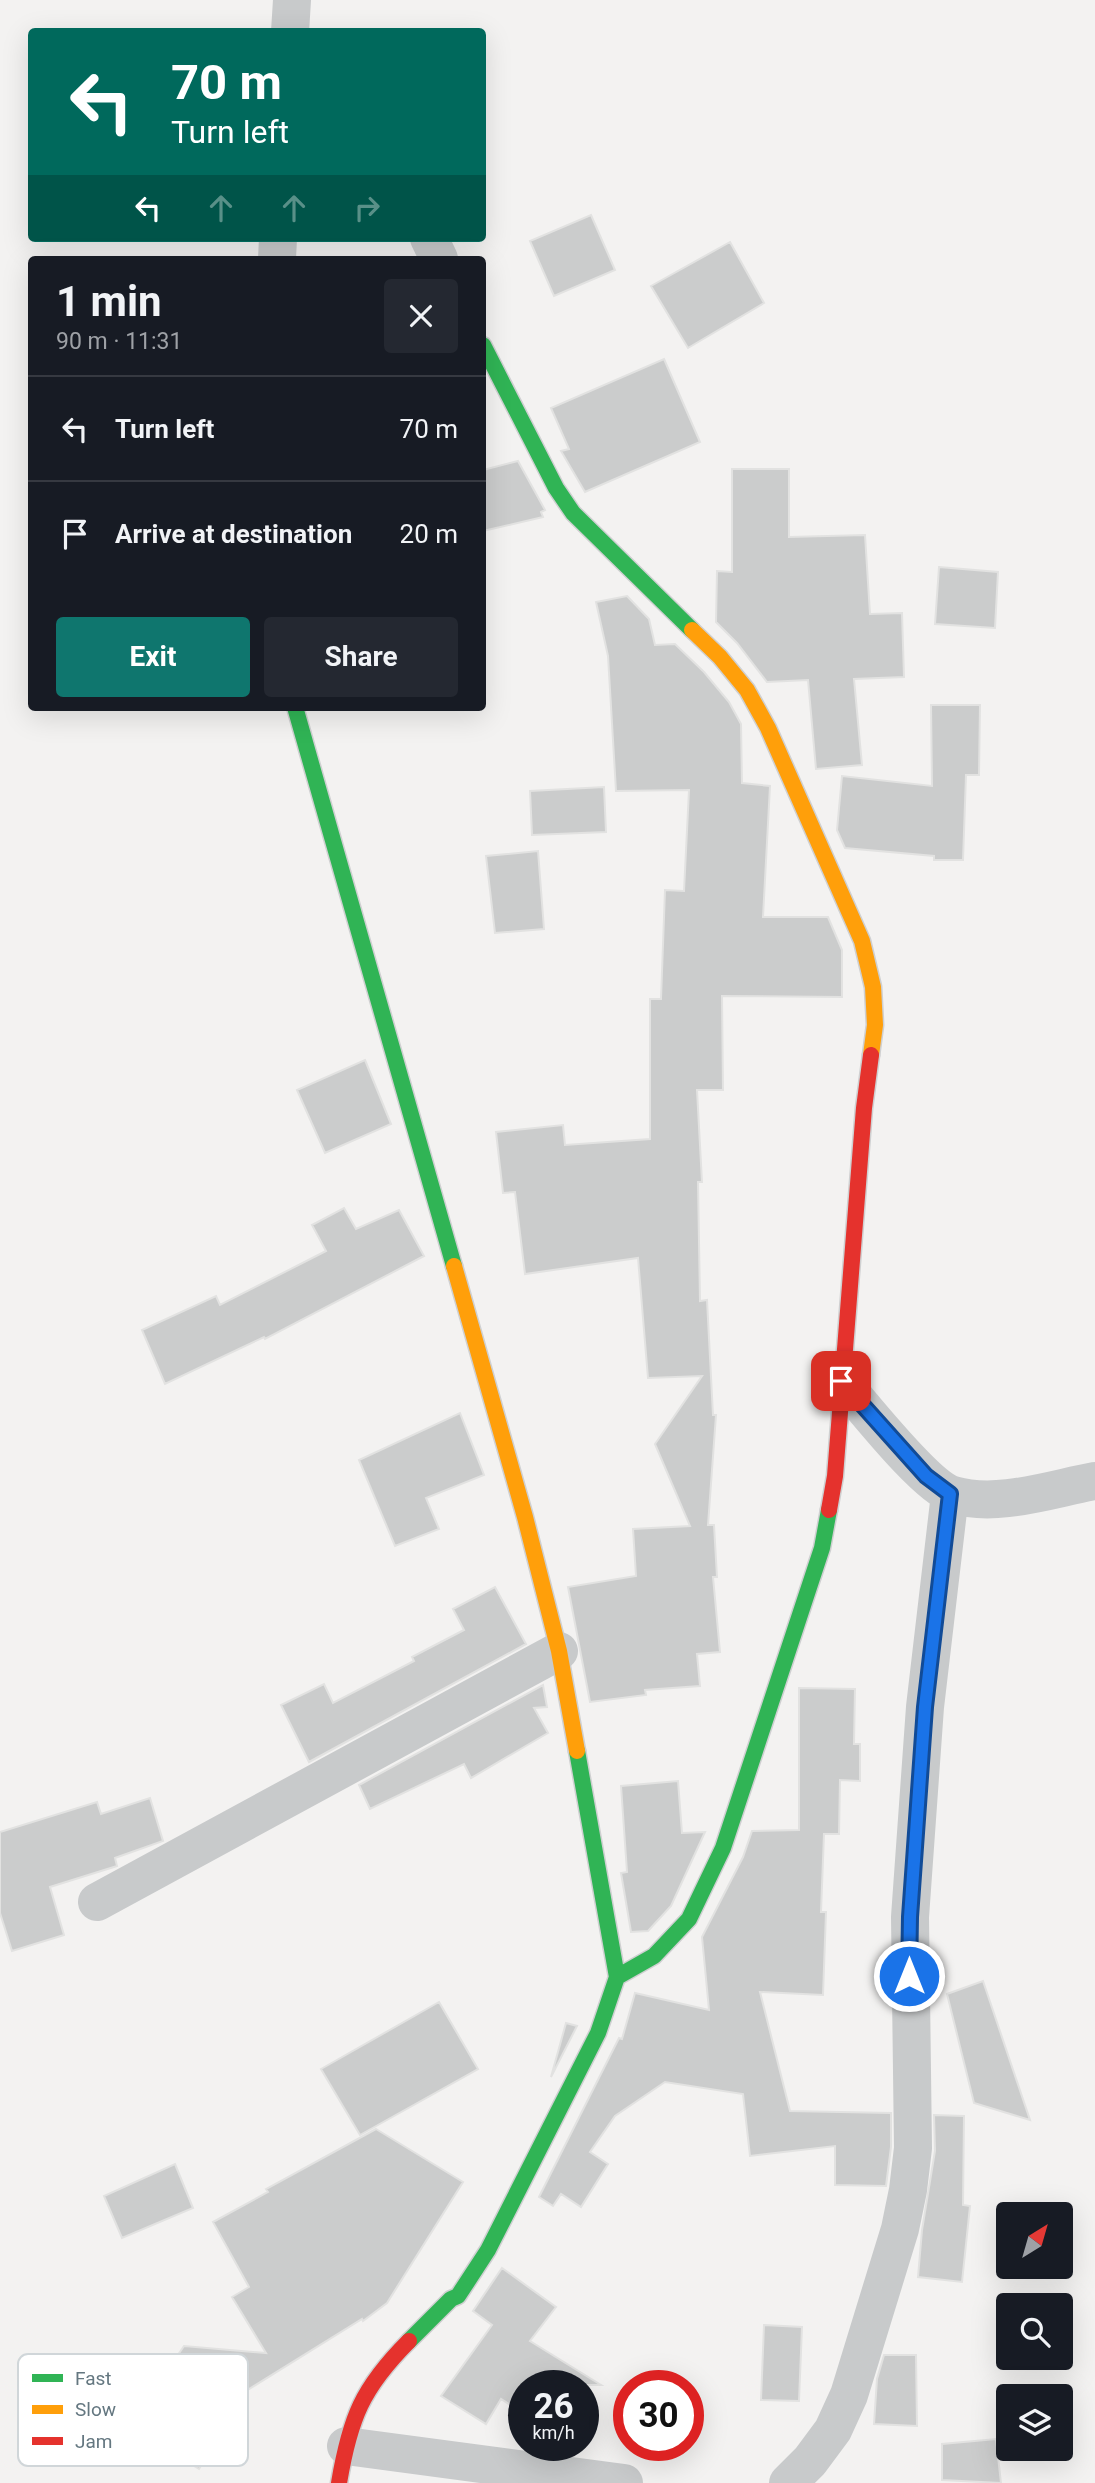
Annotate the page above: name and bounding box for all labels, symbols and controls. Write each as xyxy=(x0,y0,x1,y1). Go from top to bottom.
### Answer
text: 70 m xyxy=(171,54,282,111)
icon: left xyxy=(56,56,147,147)
text: Turn left xyxy=(171,113,289,151)
icon: left xyxy=(129,189,167,227)
icon: ahead xyxy=(202,189,240,227)
icon: ahead xyxy=(275,189,313,227)
icon: right xyxy=(348,189,386,227)
text: 1 min xyxy=(56,277,162,326)
button: close xyxy=(384,279,458,353)
text: 90 m · 11:31 xyxy=(56,328,182,355)
icon: left xyxy=(56,410,94,448)
text: Turn left xyxy=(115,414,214,444)
text: 70 m xyxy=(400,414,458,444)
icon: arrive xyxy=(56,515,94,553)
text: Arrive at destination xyxy=(115,519,352,549)
text: 20 m xyxy=(400,519,458,549)
button: Exit xyxy=(56,617,250,697)
button: Share xyxy=(264,617,458,697)
pin xyxy=(811,1351,871,1411)
icon: arrive xyxy=(822,1362,860,1400)
position arrow xyxy=(872,1939,946,2013)
north arrow xyxy=(996,2202,1073,2278)
map controls xyxy=(996,2202,1073,2461)
button: search xyxy=(996,2293,1073,2370)
legend xyxy=(18,2354,248,2466)
text: Fast xyxy=(75,2367,112,2390)
speed limit sign: 30 xyxy=(613,2370,704,2461)
button: layers xyxy=(996,2384,1073,2461)
text: 26 xyxy=(533,2386,574,2427)
text: Slow xyxy=(75,2398,116,2421)
text: km/h xyxy=(532,2422,575,2443)
text: Jam xyxy=(75,2430,112,2453)

